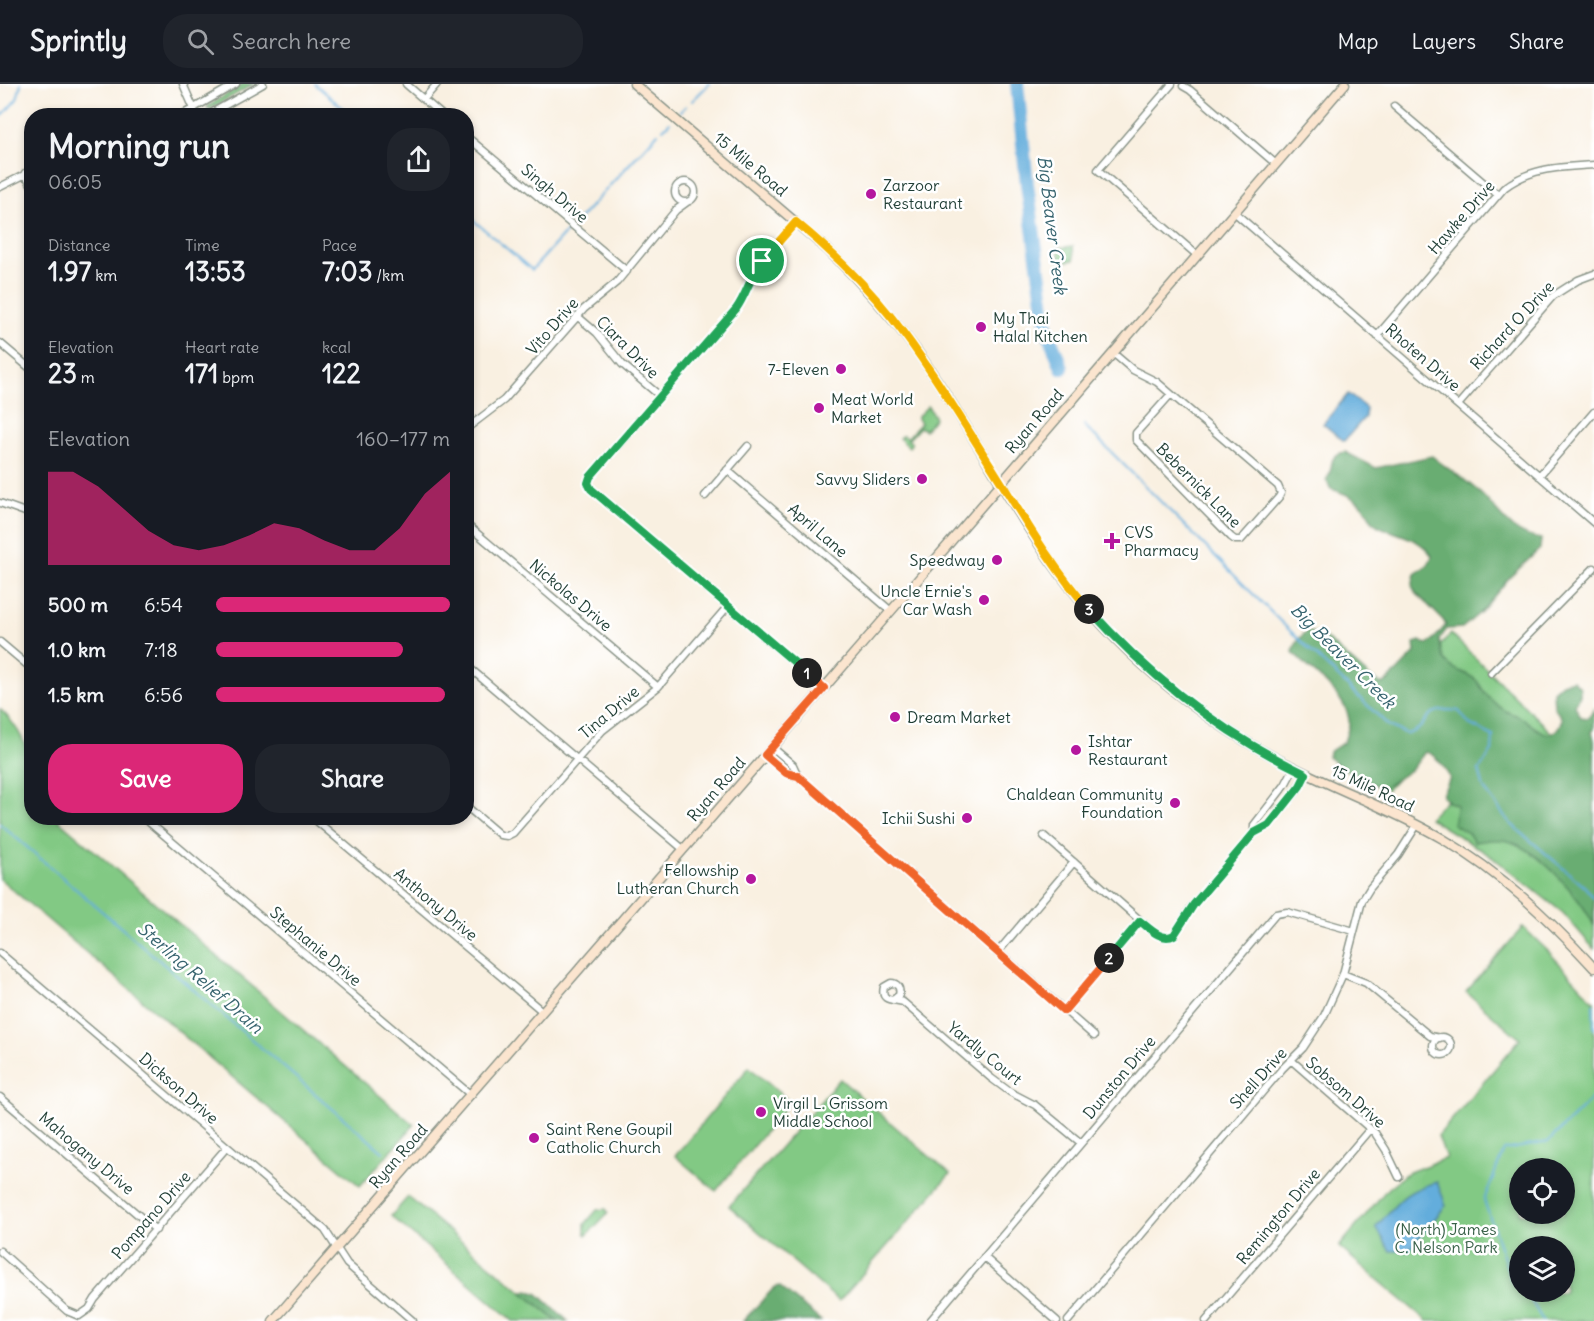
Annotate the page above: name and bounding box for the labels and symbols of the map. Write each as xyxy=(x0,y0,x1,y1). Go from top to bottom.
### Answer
street label: 15 Mile Road xyxy=(710,128,792,200)
water label: Big Beaver Creek xyxy=(1033,155,1073,297)
street label: Singh Drive xyxy=(517,159,593,227)
place label: Zarzoor Restaurant xyxy=(883,175,963,213)
street label: Hawke Drive xyxy=(1423,176,1499,258)
marker: Zarzoor Restaurant xyxy=(864,187,878,201)
pin xyxy=(736,235,787,286)
street label: Richard O Drive xyxy=(1466,277,1558,373)
street label: Vito Drive xyxy=(522,293,582,359)
place label: My Thai Halal Kitchen xyxy=(993,308,1088,346)
street label: Ciara Drive xyxy=(593,312,663,382)
street label: Rhoten Drive xyxy=(1381,319,1465,395)
marker: My Thai Halal Kitchen xyxy=(974,320,988,334)
place label: 7-Eleven xyxy=(768,359,829,379)
marker: 7-Eleven xyxy=(834,362,848,376)
street label: Ryan Road xyxy=(1001,385,1067,457)
place label: Meat World Market xyxy=(831,389,913,427)
marker: Meat World Market xyxy=(812,401,826,415)
street label: Bebernick Lane xyxy=(1152,438,1246,532)
place label: Savvy Sliders xyxy=(816,469,910,489)
marker: Savvy Sliders xyxy=(915,472,929,486)
street label: April Lane xyxy=(784,499,852,561)
place label: CVS Pharmacy xyxy=(1124,522,1199,560)
marker: CVS Pharmacy xyxy=(1105,534,1119,548)
place label: Speedway xyxy=(910,550,985,570)
marker: Speedway xyxy=(990,553,1004,567)
street label: Nickolas Drive xyxy=(526,555,616,635)
place label: Uncle Ernie's Car Wash xyxy=(880,581,972,619)
marker: Uncle Ernie's Car Wash xyxy=(977,593,991,607)
pin: 3 xyxy=(1074,594,1104,624)
water label: Big Beaver Creek xyxy=(1286,598,1402,714)
pin: 1 xyxy=(792,658,822,688)
street label: Tina Drive xyxy=(575,681,643,743)
place label: Dream Market xyxy=(907,707,1011,727)
marker: Dream Market xyxy=(888,710,902,724)
place label: Ishtar Restaurant xyxy=(1088,731,1168,769)
marker: Ishtar Restaurant xyxy=(1069,743,1083,757)
street label: Ryan Road xyxy=(683,753,749,825)
street label: 15 Mile Road xyxy=(1328,760,1418,816)
place label: Chaldean Community Foundation xyxy=(1006,784,1163,822)
marker: Chaldean Community Foundation xyxy=(1168,796,1182,810)
place label: Ichii Sushi xyxy=(882,808,955,828)
marker: Ichii Sushi xyxy=(960,811,974,825)
place label: Fellowship Lutheran Church xyxy=(617,860,739,898)
street label: Anthony Drive xyxy=(390,863,482,945)
marker: Fellowship Lutheran Church xyxy=(744,872,758,886)
street label: Stephanie Drive xyxy=(266,902,366,990)
water label: Sterling Relief Drain xyxy=(133,917,268,1039)
pin: 2 xyxy=(1094,943,1124,973)
street label: Yardly Court xyxy=(944,1017,1027,1089)
street label: Dunston Drive xyxy=(1078,1031,1160,1123)
street label: Shell Drive xyxy=(1225,1043,1291,1113)
street label: Dickson Drive xyxy=(135,1048,223,1128)
street label: Sobsom Drive xyxy=(1302,1052,1390,1132)
place label: Virgil L. Grissom Middle School xyxy=(773,1093,888,1131)
marker: Virgil L. Grissom Middle School xyxy=(754,1105,768,1119)
street label: Mahogany Drive xyxy=(35,1107,139,1199)
place label: Saint Rene Goupil Catholic Church xyxy=(546,1119,672,1157)
street label: Ryan Road xyxy=(365,1120,431,1192)
marker: Saint Rene Goupil Catholic Church xyxy=(527,1131,541,1145)
street label: Remington Drive xyxy=(1232,1164,1324,1268)
street label: Pompano Drive xyxy=(107,1167,195,1263)
park label: (North) James C. Nelson Park xyxy=(1394,1219,1498,1257)

